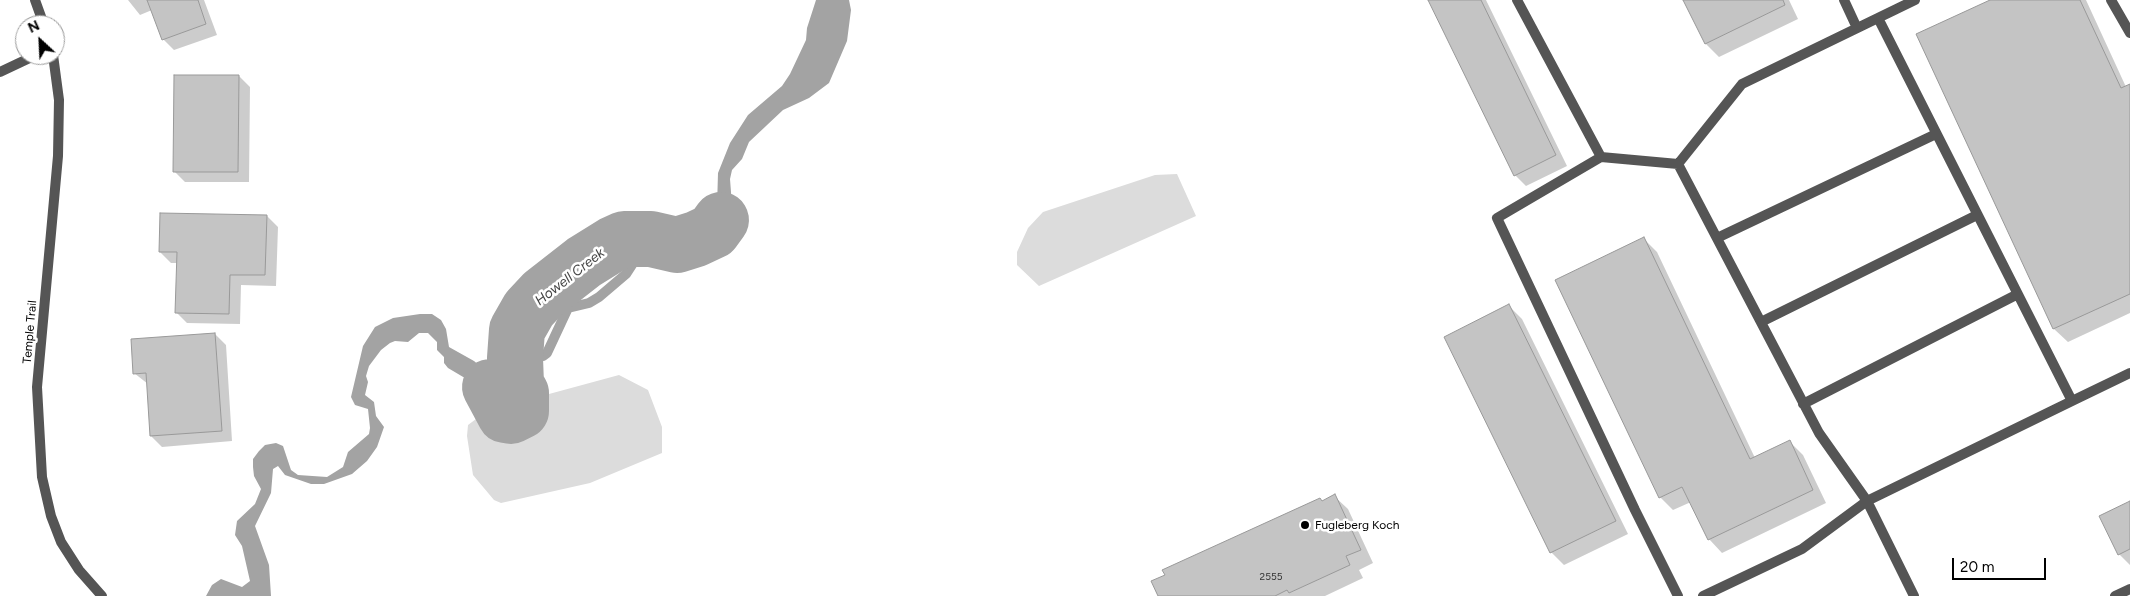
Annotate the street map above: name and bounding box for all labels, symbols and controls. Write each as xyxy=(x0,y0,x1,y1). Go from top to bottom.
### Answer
north arrow xyxy=(15,15,65,65)
text: N xyxy=(25,17,42,37)
water label: Howell Creek xyxy=(532,245,608,309)
street label: Temple Trail xyxy=(20,300,40,364)
place label: Fugleberg Koch xyxy=(1315,518,1399,532)
marker: Fugleberg Koch xyxy=(1299,519,1311,531)
scale bar xyxy=(1955,548,2049,580)
text: 20 m xyxy=(1960,558,1994,576)
house number: 2555 xyxy=(1260,571,1282,583)

